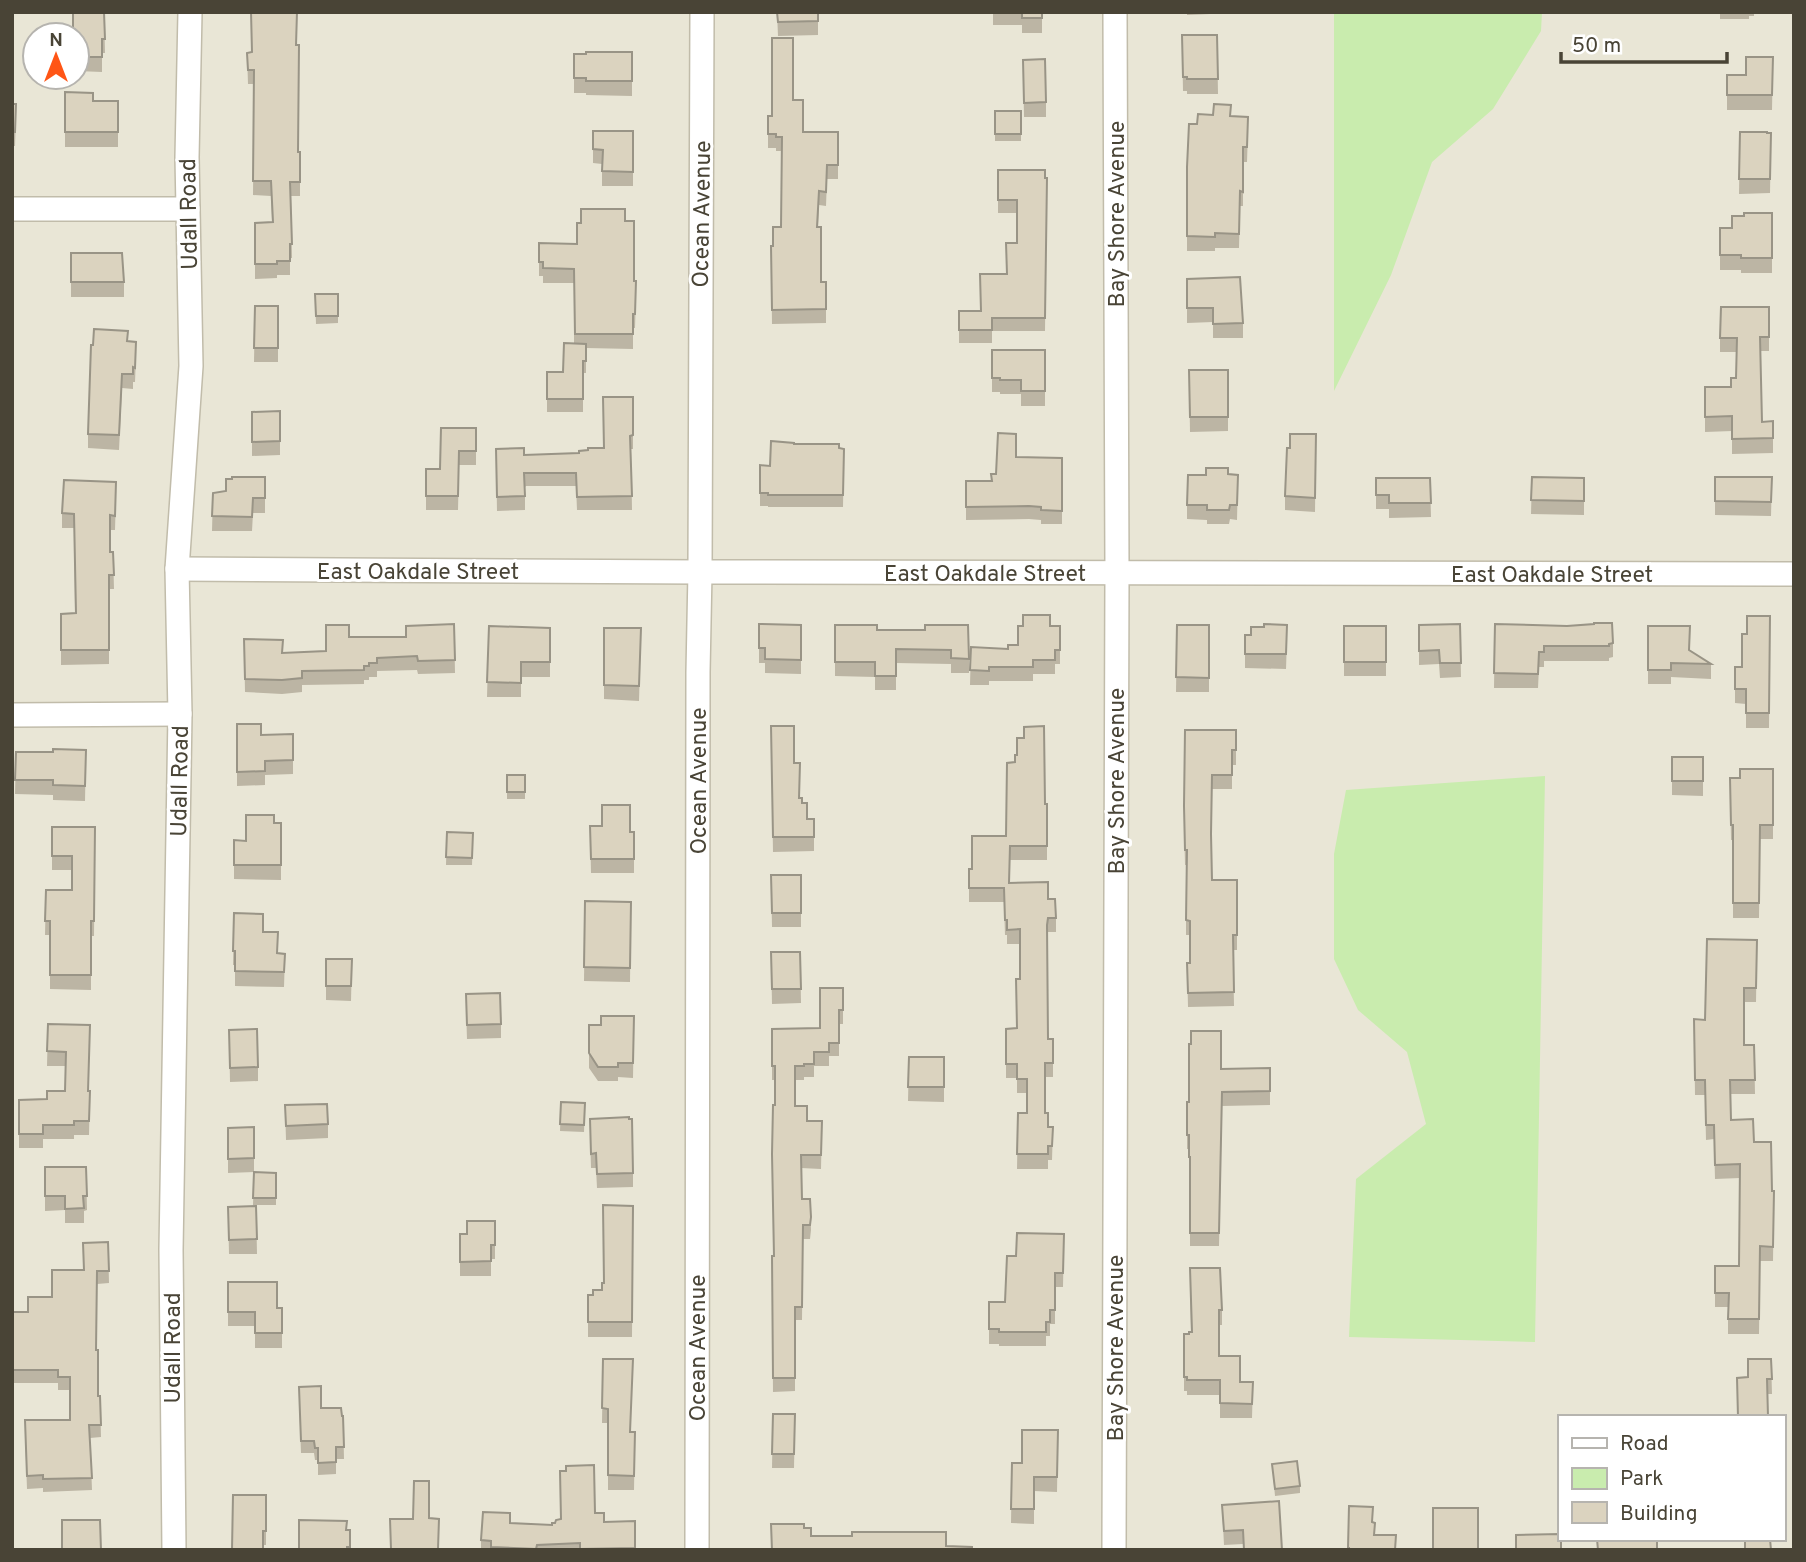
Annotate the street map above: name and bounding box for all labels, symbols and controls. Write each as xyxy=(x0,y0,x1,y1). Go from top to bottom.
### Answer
north arrow xyxy=(21,21,91,91)
scale bar xyxy=(1561,21,1727,65)
text: N xyxy=(49,29,63,53)
text: 50 m xyxy=(1572,33,1621,60)
street label: Bay Shore Avenue xyxy=(1104,121,1133,307)
street label: Ocean Avenue xyxy=(688,140,719,288)
street label: Udall Road xyxy=(175,158,206,270)
street label: East Oakdale Street xyxy=(317,559,519,588)
street label: East Oakdale Street xyxy=(884,561,1086,590)
street label: East Oakdale Street xyxy=(1451,562,1653,591)
street label: Bay Shore Avenue xyxy=(1104,688,1133,874)
street label: Ocean Avenue xyxy=(686,707,715,855)
street label: Udall Road xyxy=(166,725,197,837)
street label: Bay Shore Avenue xyxy=(1103,1255,1132,1441)
street label: Ocean Avenue xyxy=(685,1274,714,1422)
street label: Udall Road xyxy=(160,1292,189,1404)
legend xyxy=(1558,1415,1785,1541)
text: Road xyxy=(1620,1431,1669,1458)
text: Park xyxy=(1620,1466,1663,1493)
text: Building xyxy=(1620,1501,1698,1528)

